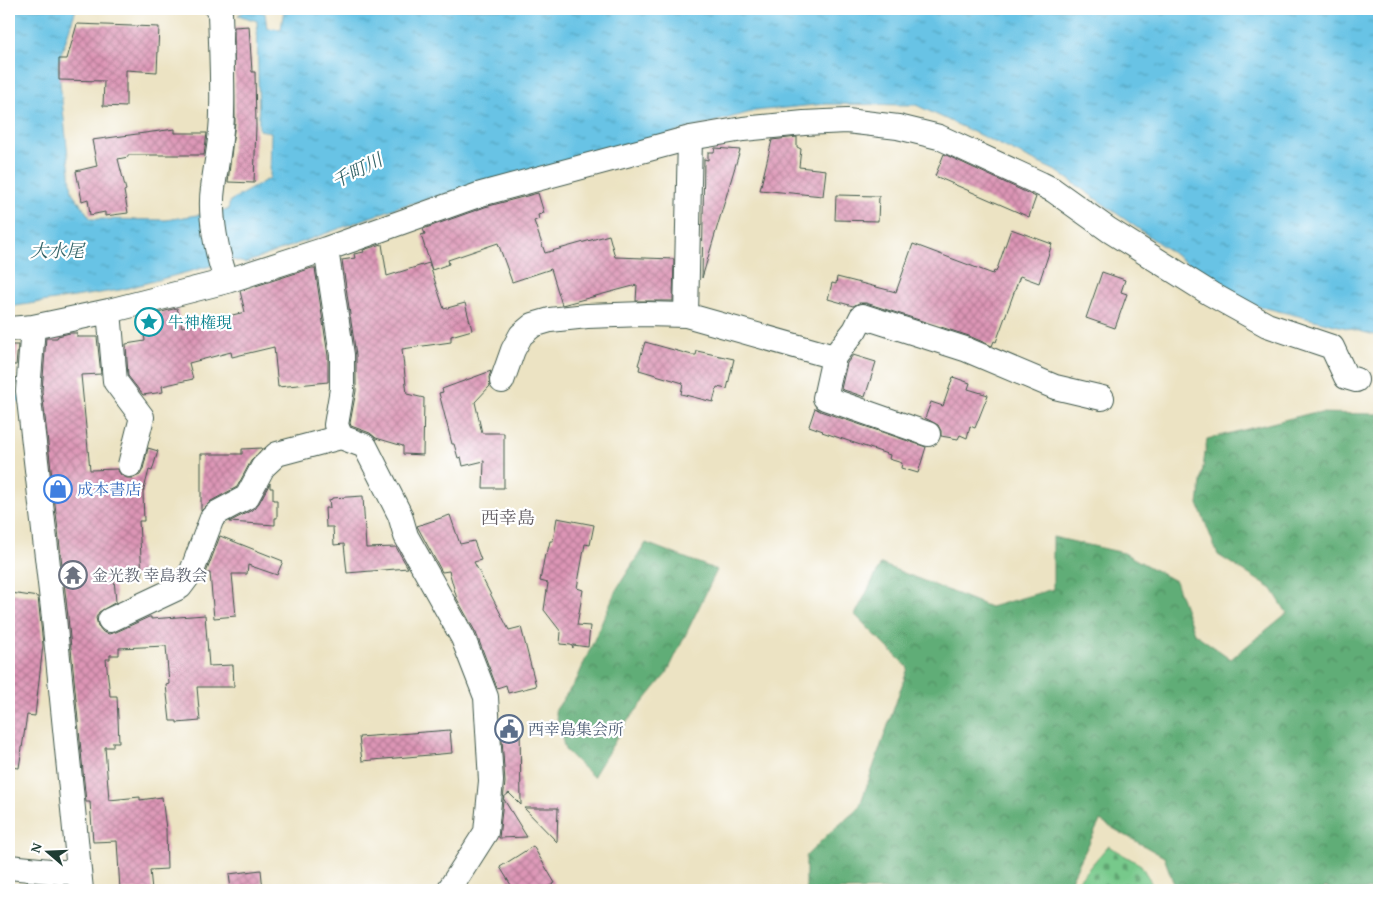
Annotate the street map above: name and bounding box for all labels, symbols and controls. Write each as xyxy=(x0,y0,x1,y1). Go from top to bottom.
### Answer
water label: 千町川 xyxy=(327,145,389,195)
water label: 大水尾 xyxy=(30,237,86,264)
place icon: 牛神権現 xyxy=(134,307,164,337)
place label: 牛神権現 xyxy=(168,310,232,334)
shop icon: 成本書店 xyxy=(43,474,73,504)
place label: 成本書店 xyxy=(77,477,141,501)
district label: 西幸島 xyxy=(481,504,535,531)
temple icon: 金光教 幸島教会 xyxy=(58,560,88,590)
place label: 金光教 幸島教会 xyxy=(92,563,208,587)
public building icon: 西幸島集会所 xyxy=(494,714,524,744)
place label: 西幸島集会所 xyxy=(528,717,624,741)
north arrow xyxy=(22,826,72,876)
text: N xyxy=(25,839,47,855)

